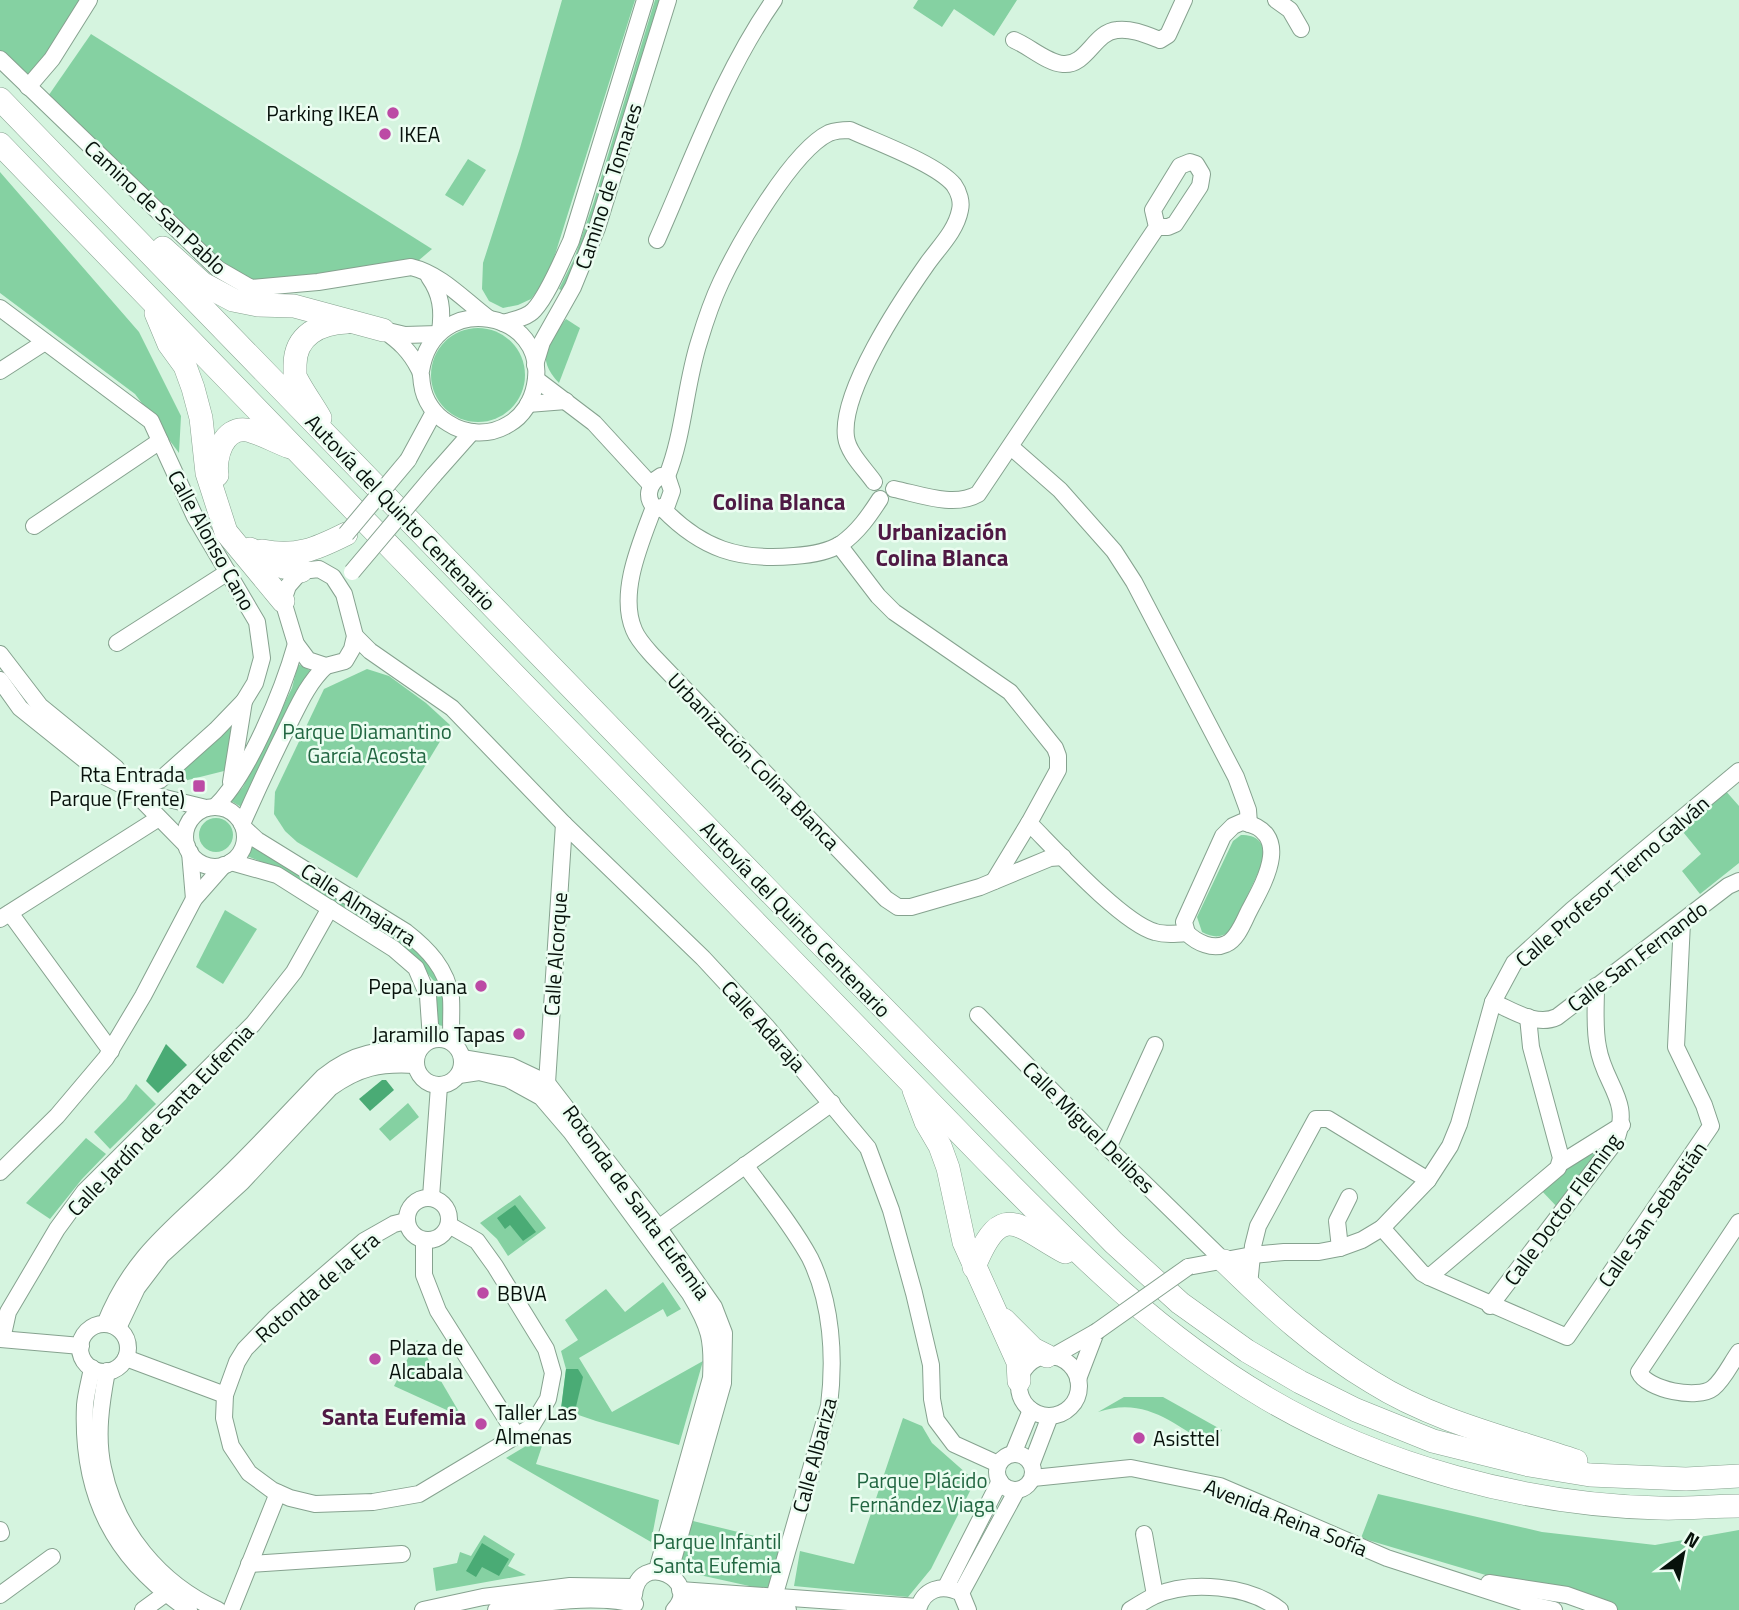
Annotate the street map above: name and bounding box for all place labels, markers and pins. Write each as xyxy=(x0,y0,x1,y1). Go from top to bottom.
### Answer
place label: Parking IKEA xyxy=(266,97,379,129)
marker: Parking IKEA xyxy=(385,105,401,121)
place label: IKEA xyxy=(399,118,441,150)
marker: IKEA xyxy=(377,126,393,142)
place label: Rta Entrada Parque (Frente) xyxy=(49,758,185,814)
marker: Rta Entrada Parque (Frente) xyxy=(191,778,207,794)
place label: Pepa Juana xyxy=(368,970,467,1002)
marker: Pepa Juana xyxy=(473,978,489,994)
place label: Jaramillo Tapas xyxy=(372,1018,505,1050)
marker: Jaramillo Tapas xyxy=(511,1026,527,1042)
place label: BBVA xyxy=(497,1277,547,1309)
marker: BBVA xyxy=(475,1285,491,1301)
place label: Plaza de Alcabala xyxy=(389,1331,463,1387)
marker: Plaza de Alcabala xyxy=(367,1351,383,1367)
place label: Taller Las Almenas xyxy=(495,1396,577,1452)
marker: Taller Las Almenas xyxy=(473,1416,489,1432)
place label: Asisttel xyxy=(1153,1422,1220,1454)
marker: Asisttel xyxy=(1131,1430,1147,1446)

